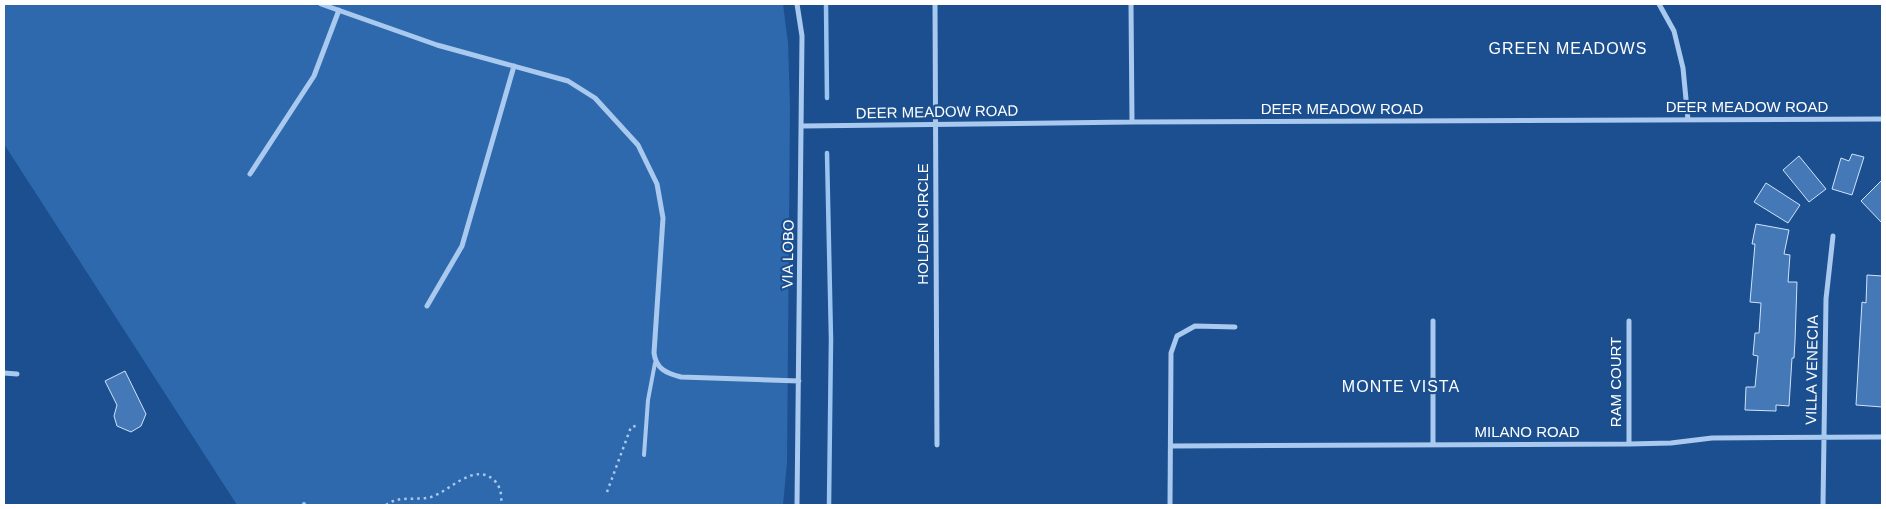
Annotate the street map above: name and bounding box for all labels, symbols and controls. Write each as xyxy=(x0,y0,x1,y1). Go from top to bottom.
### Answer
district label: GREEN MEADOWS xyxy=(1489,40,1647,57)
street label: DEER MEADOW ROAD xyxy=(1666,98,1828,115)
street label: DEER MEADOW ROAD xyxy=(1261,100,1423,117)
street label: DEER MEADOW ROAD xyxy=(856,102,1019,121)
street label: HOLDEN CIRCLE xyxy=(914,163,931,285)
street label: VIA LOBO xyxy=(778,219,797,289)
street label: VILLA VENECIA xyxy=(1802,315,1821,425)
street label: RAM COURT xyxy=(1607,337,1624,427)
district label: MONTE VISTA xyxy=(1342,378,1460,395)
street label: MILANO ROAD xyxy=(1474,423,1580,440)

